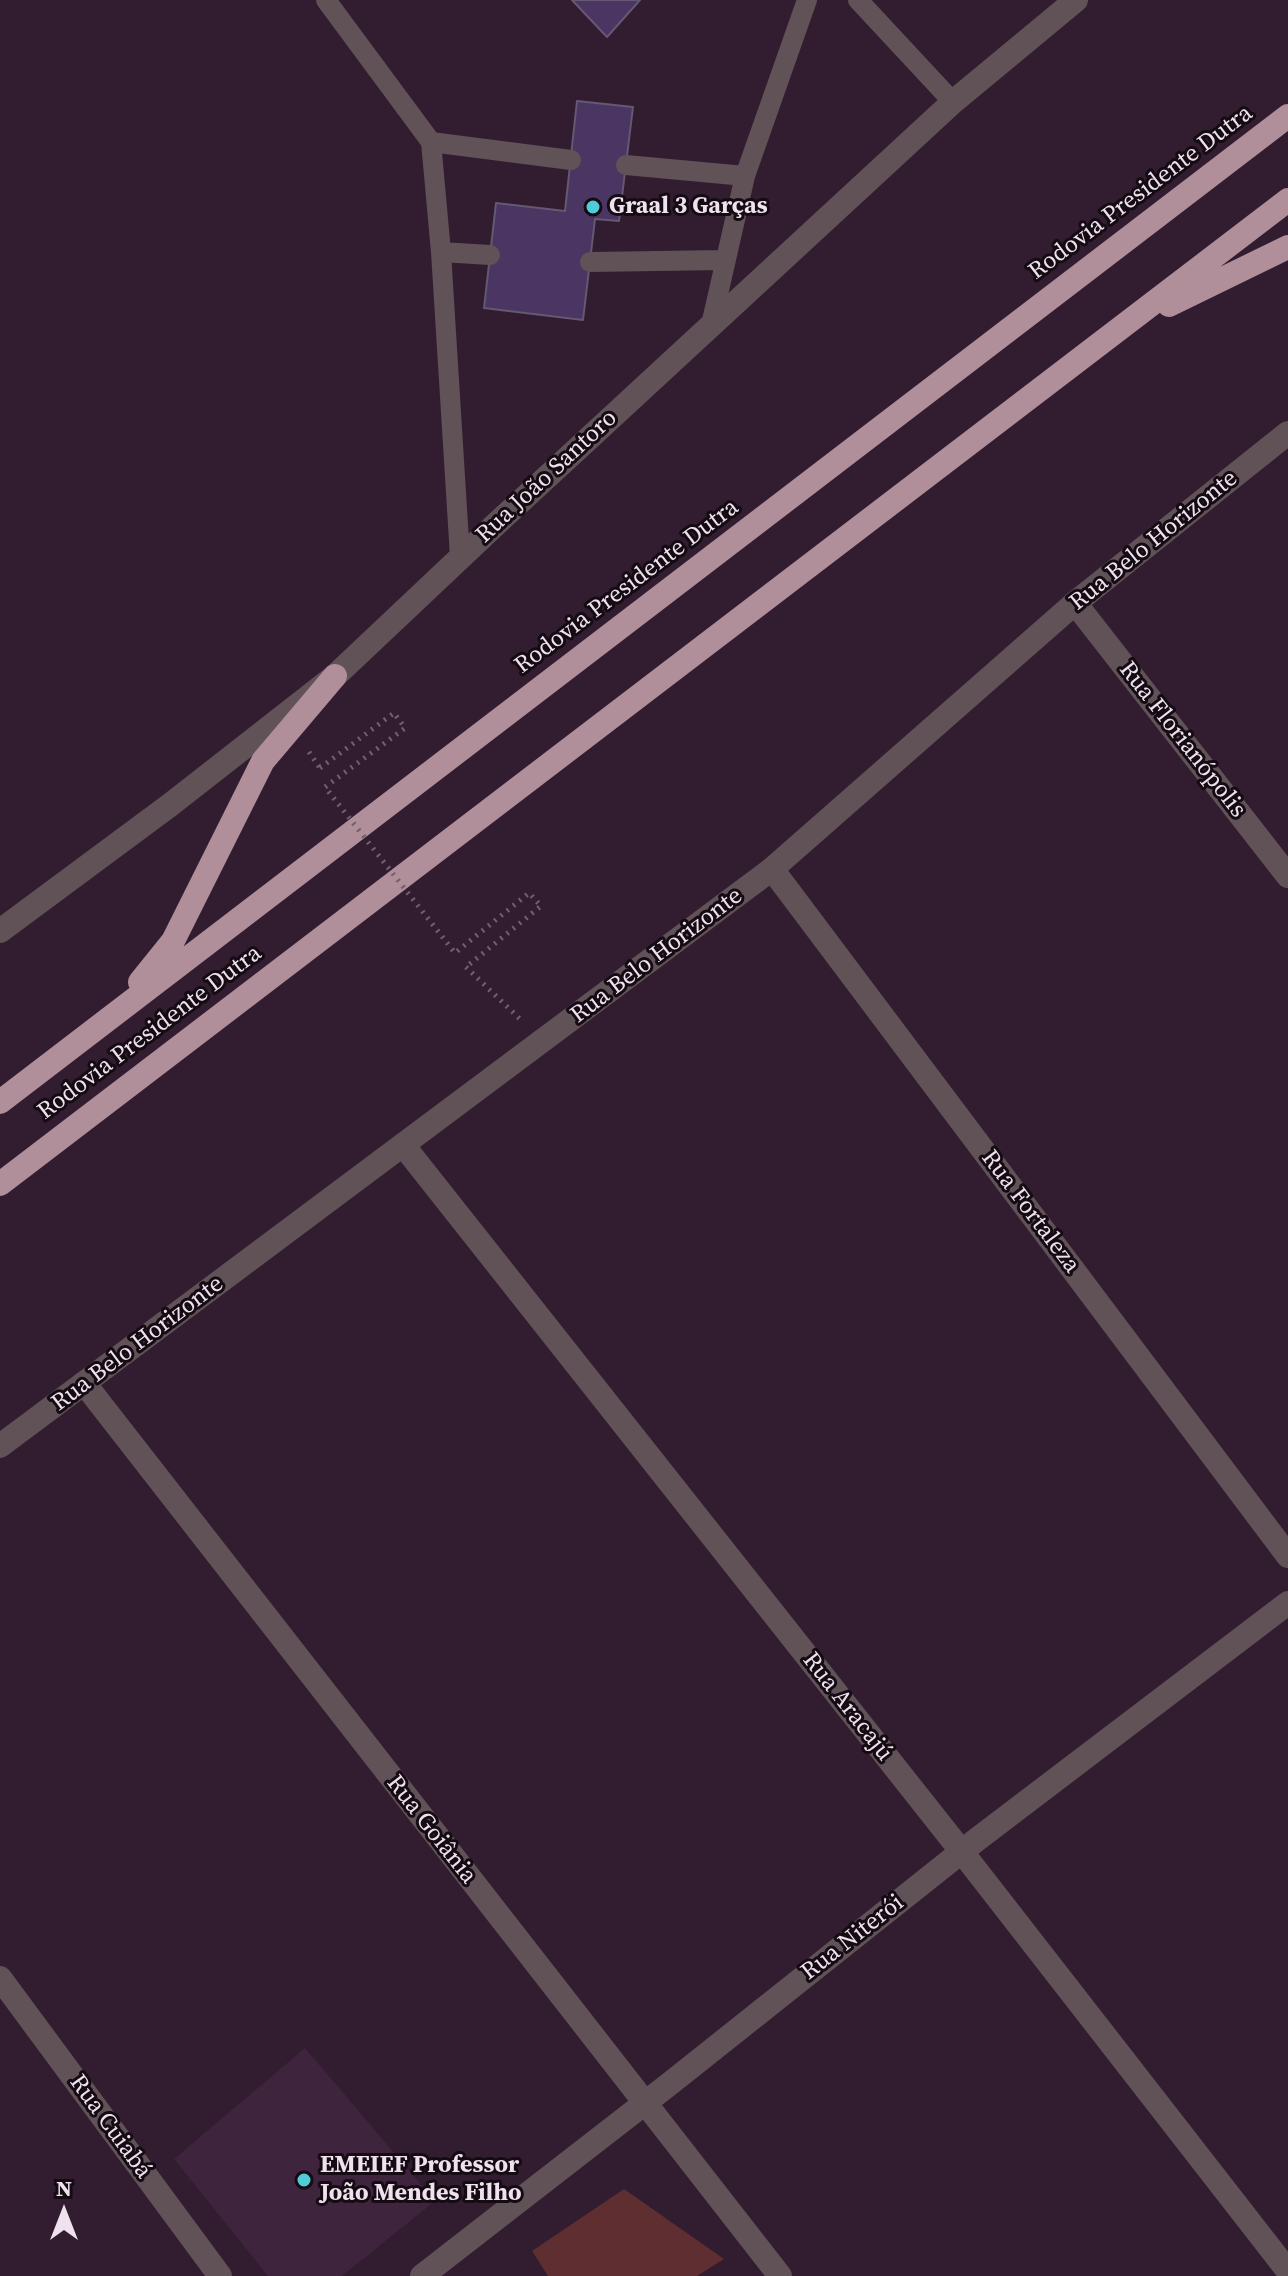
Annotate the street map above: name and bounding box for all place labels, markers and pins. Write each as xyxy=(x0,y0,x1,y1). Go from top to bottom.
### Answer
place label: Graal 3 Garças xyxy=(609,193,768,221)
marker: Graal 3 Garças xyxy=(584,198,602,216)
place label: EMEIEF Professor João Mendes Filho xyxy=(320,2152,522,2208)
marker: EMEIEF Professor João Mendes Filho xyxy=(295,2171,313,2189)

